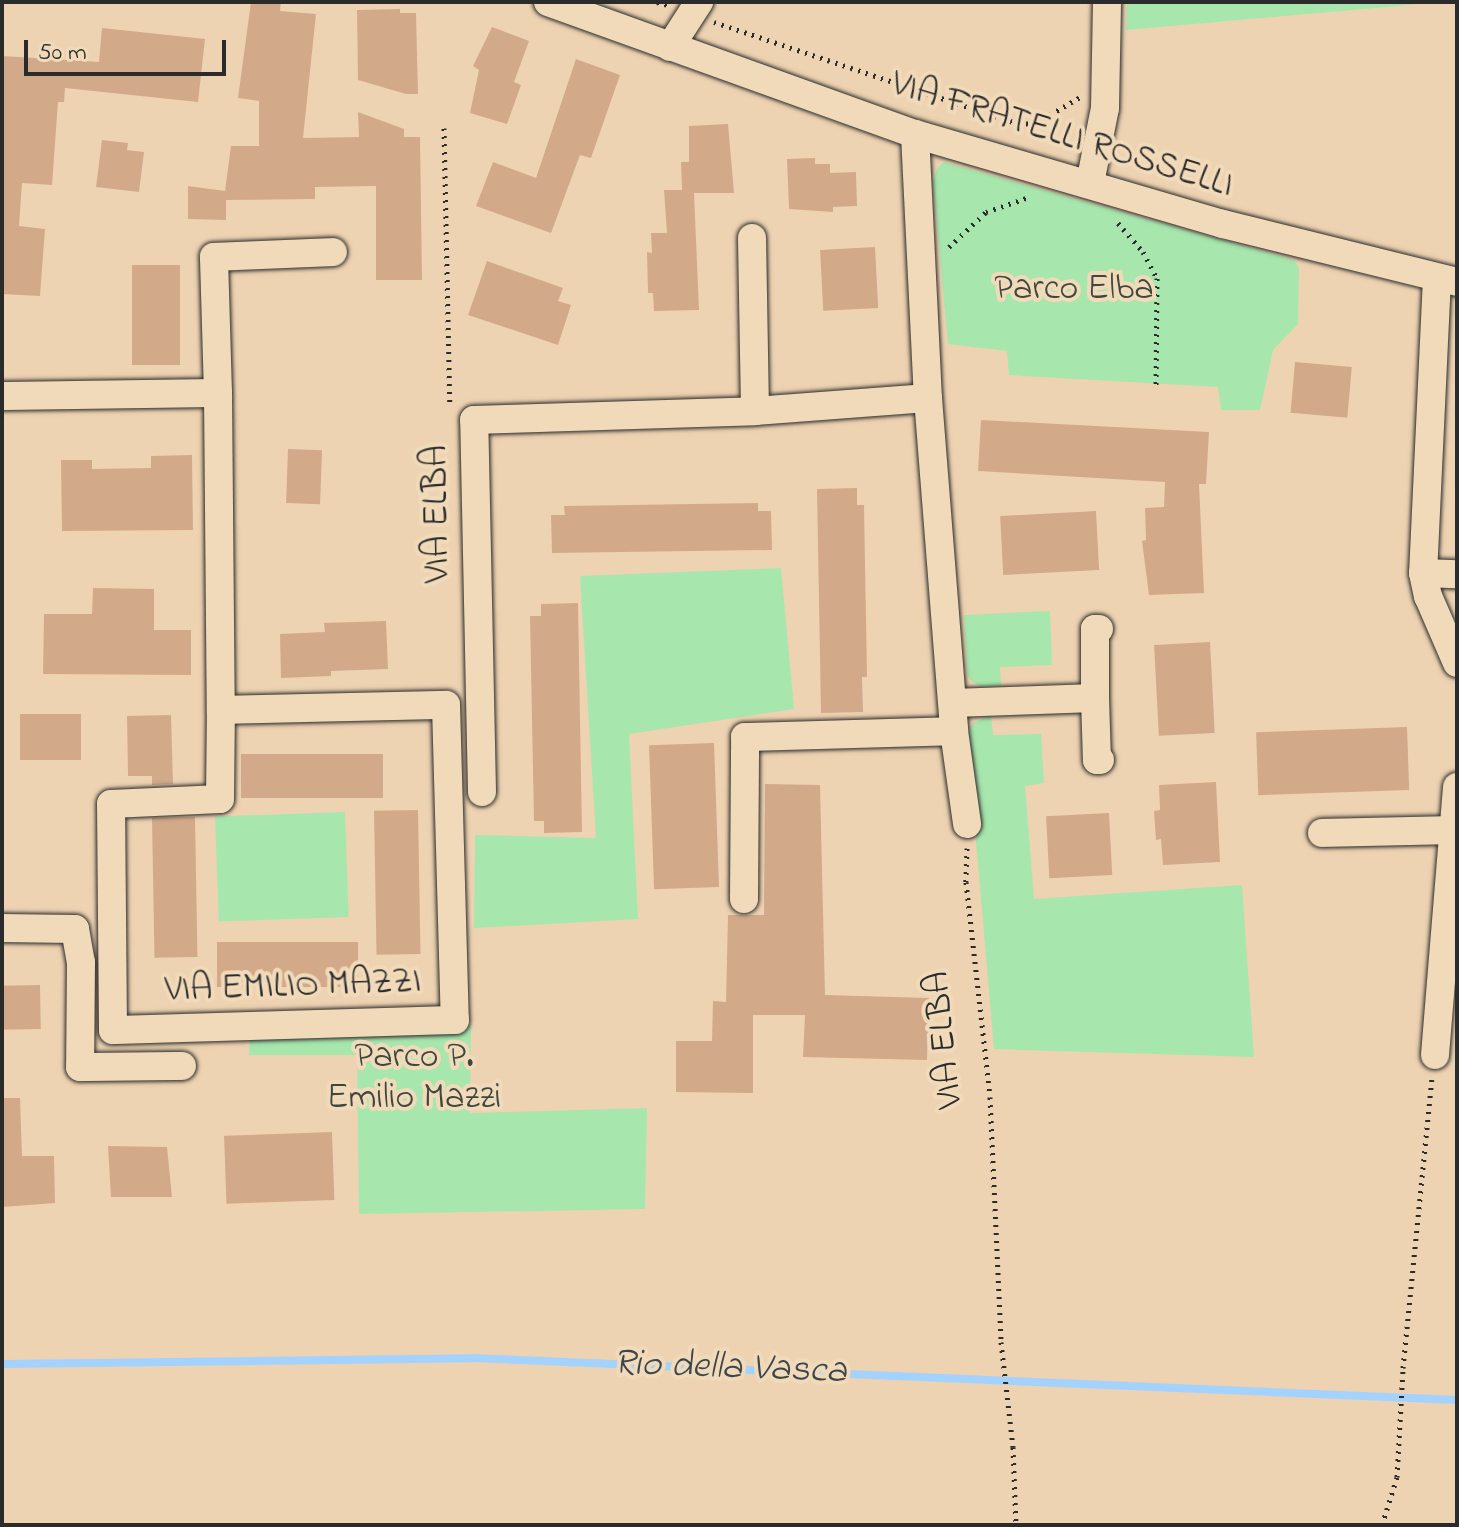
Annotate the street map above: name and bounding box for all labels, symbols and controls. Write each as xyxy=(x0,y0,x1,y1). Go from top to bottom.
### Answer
scale bar xyxy=(28,24,230,74)
text: 50 m xyxy=(38,36,87,71)
street label: VIA FRATELLI ROSSELLI xyxy=(886,63,1238,209)
park label: Parco Elba xyxy=(994,268,1154,312)
street label: VIA ELBA xyxy=(415,445,461,583)
street label: VIA EMILIO MAZZI xyxy=(164,961,422,1013)
street label: VIA ELBA xyxy=(916,969,974,1111)
park label: Parco P. Emilio Mazzi xyxy=(327,1035,501,1120)
water label: Rio della Vasca xyxy=(613,1342,847,1396)

